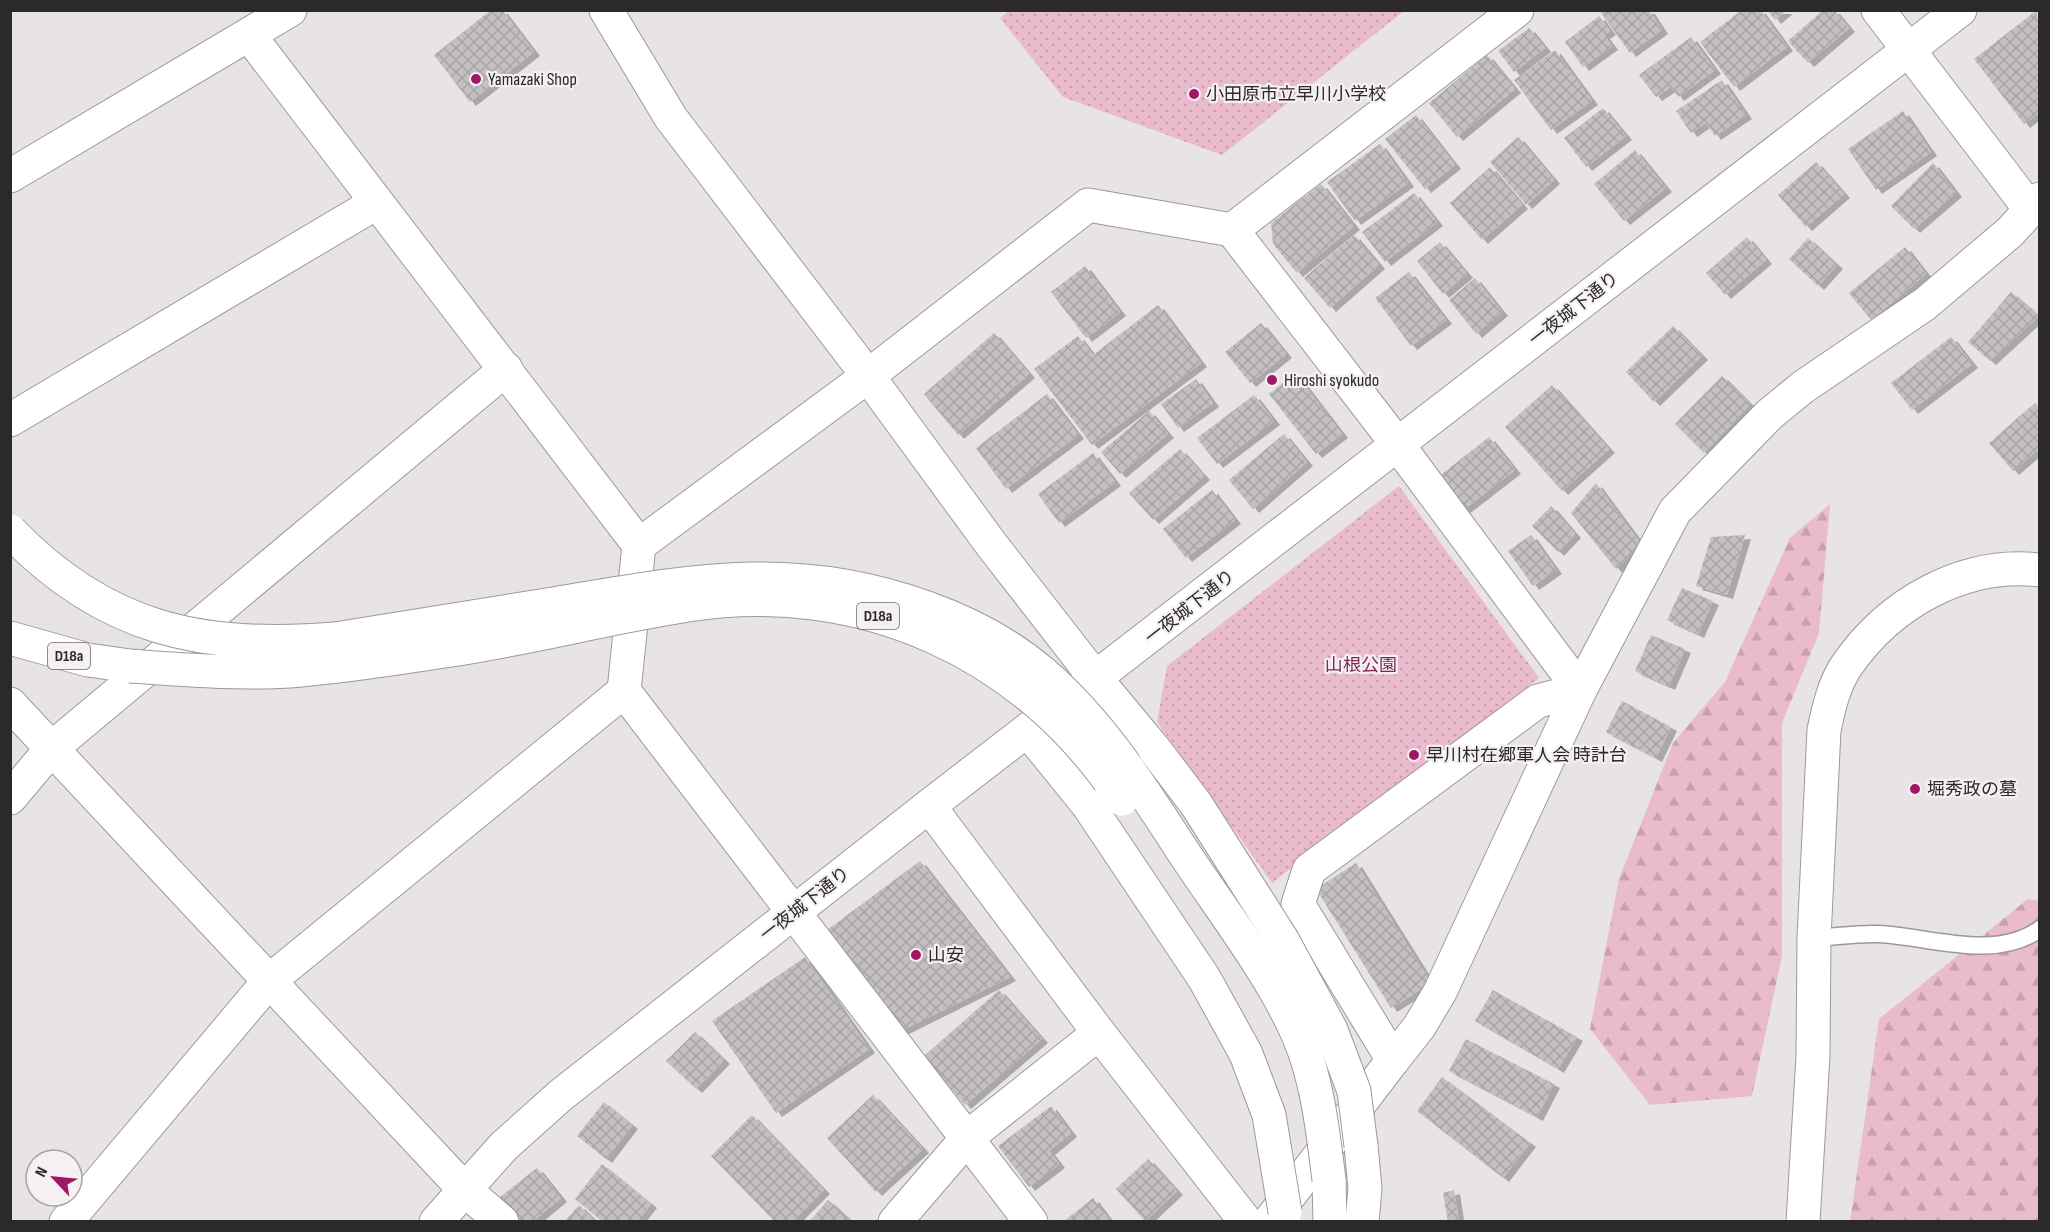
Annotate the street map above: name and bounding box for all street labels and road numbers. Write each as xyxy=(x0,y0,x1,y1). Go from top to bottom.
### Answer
street label: 一夜城下通り xyxy=(1525,267,1623,351)
street label: 一夜城下通り xyxy=(1141,565,1239,649)
road number: D18a xyxy=(857,603,899,629)
road number: D18a xyxy=(48,643,90,669)
street label: 一夜城下通り xyxy=(756,862,854,946)

